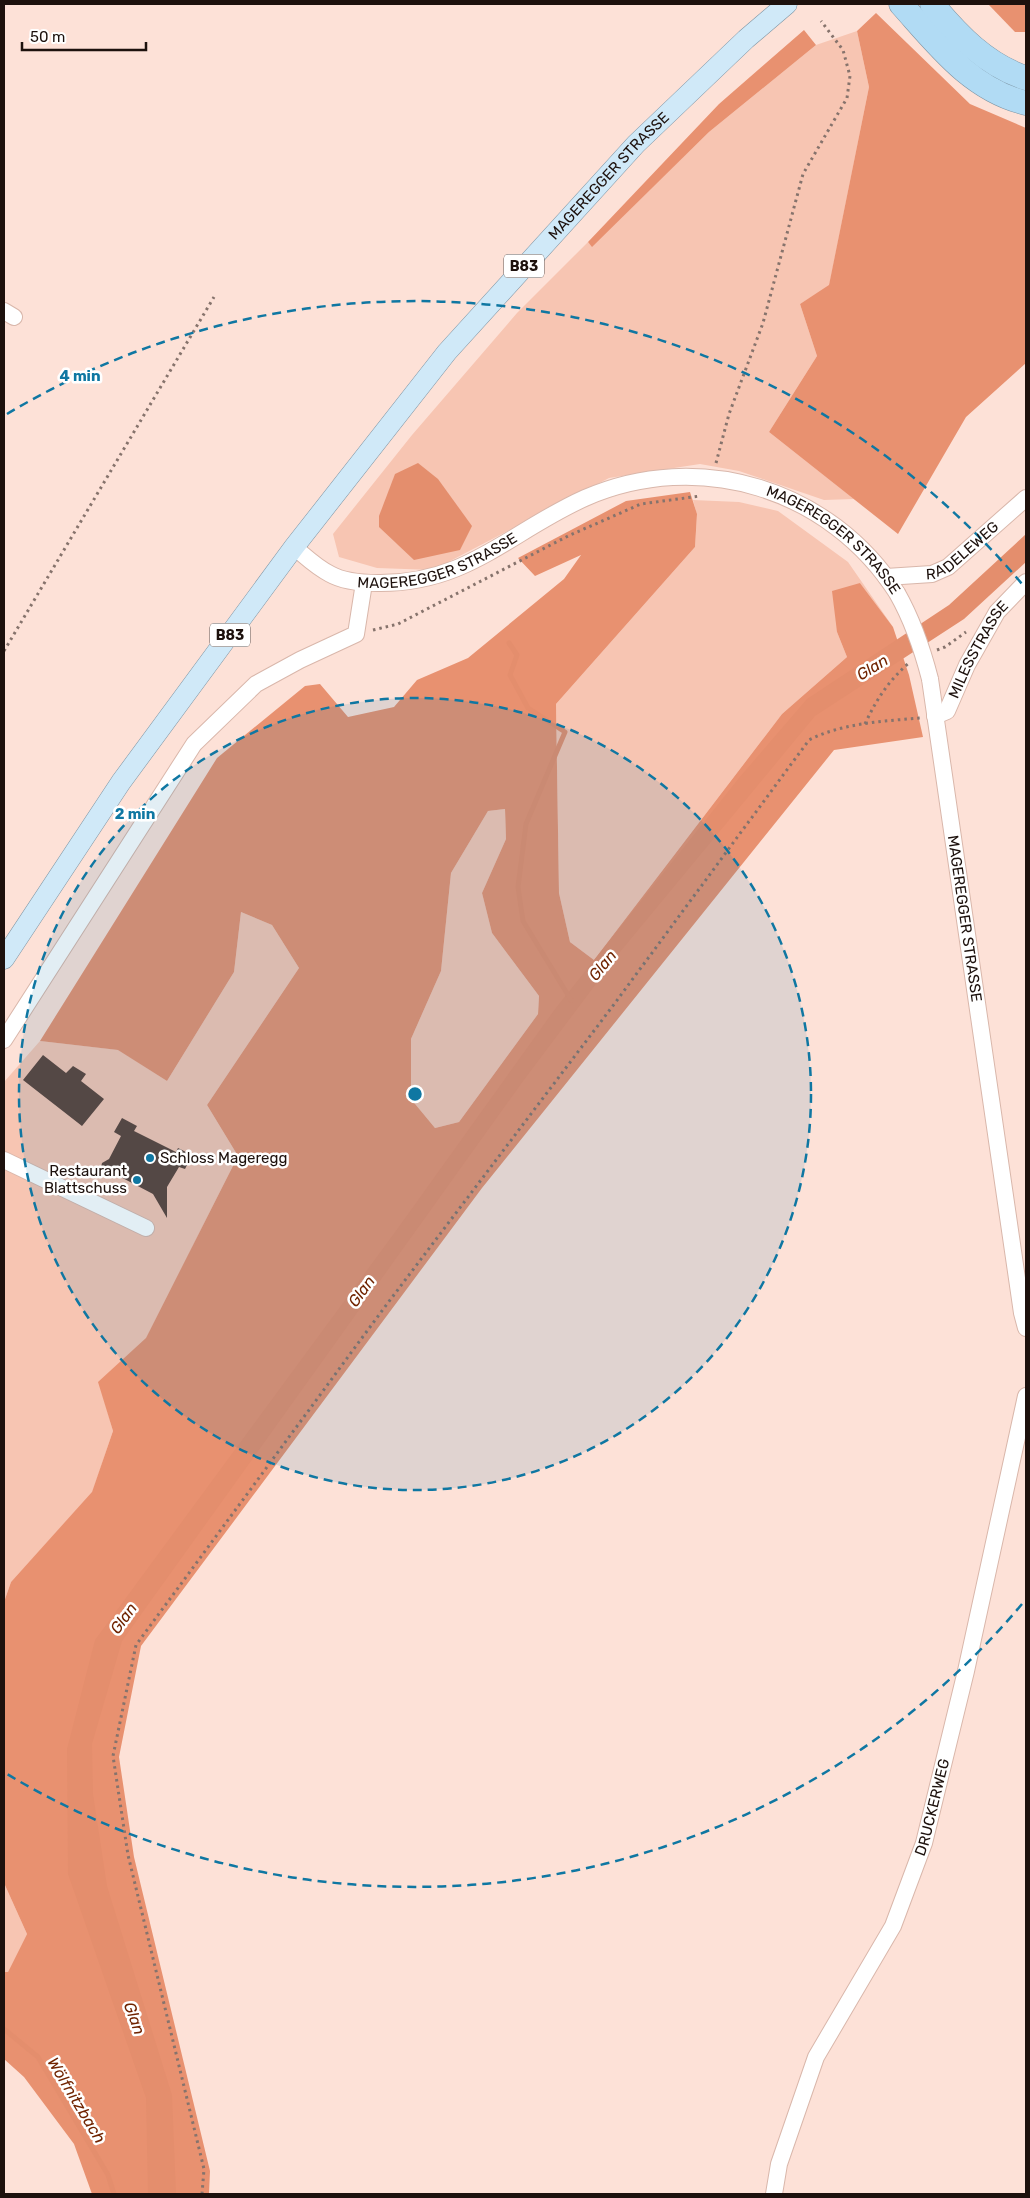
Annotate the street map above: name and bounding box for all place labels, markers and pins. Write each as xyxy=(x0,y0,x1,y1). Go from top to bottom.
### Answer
centre of rings xyxy=(406,1085,424,1103)
place label: Schloss Mageregg xyxy=(160,1149,287,1167)
marker: Schloss Mageregg xyxy=(144,1152,156,1164)
place label: Restaurant Blattschuss xyxy=(44,1162,127,1197)
marker: Restaurant Blattschuss xyxy=(131,1174,143,1186)

